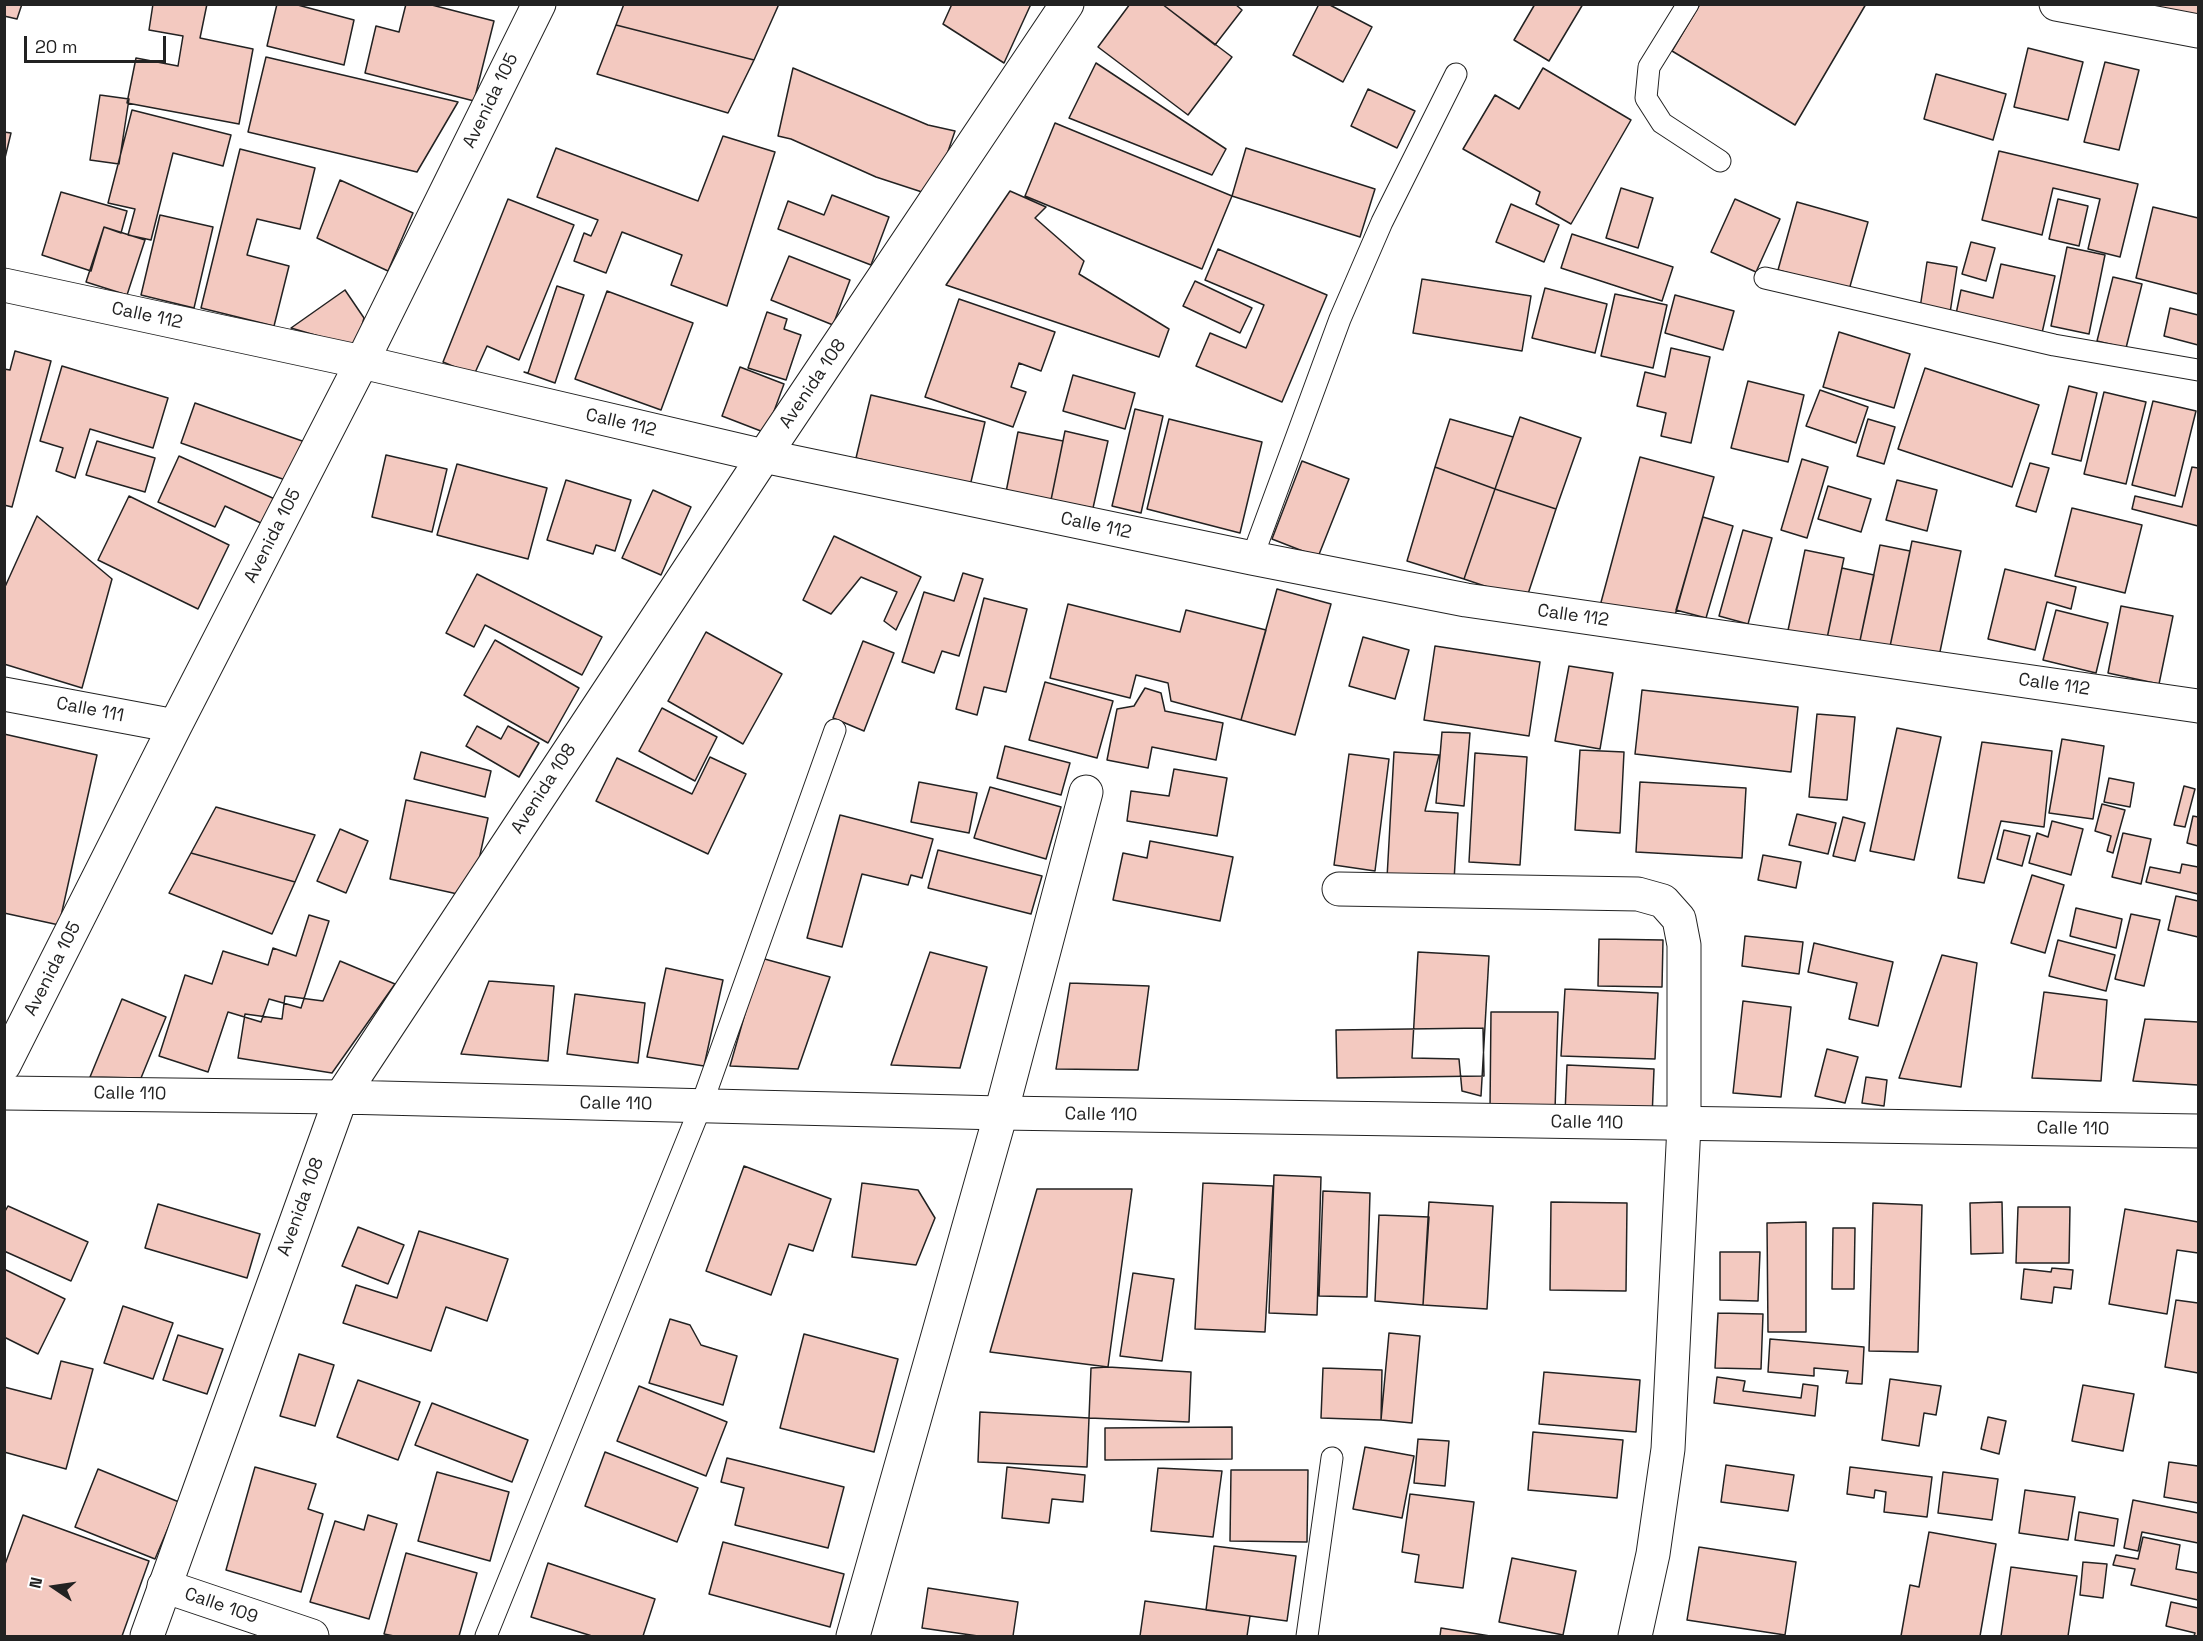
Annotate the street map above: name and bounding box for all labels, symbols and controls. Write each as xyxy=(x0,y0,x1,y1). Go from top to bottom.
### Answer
scale bar xyxy=(27,24,170,62)
text: 20 m xyxy=(35,35,78,58)
street label: Avenida 105 xyxy=(459,50,523,152)
street label: Calle 112 xyxy=(110,298,184,334)
street label: Avenida 108 xyxy=(775,335,851,433)
street label: Calle 112 xyxy=(584,404,658,442)
street label: Avenida 105 xyxy=(240,485,306,587)
street label: Calle 112 xyxy=(1059,508,1133,544)
street label: Calle 112 xyxy=(1536,600,1610,632)
street label: Calle 112 xyxy=(2017,669,2091,701)
street label: Calle 111 xyxy=(54,693,126,727)
street label: Avenida 108 xyxy=(507,740,581,838)
street label: Avenida 105 xyxy=(20,918,86,1020)
street label: Calle 110 xyxy=(94,1083,166,1105)
street label: Calle 110 xyxy=(580,1093,652,1115)
street label: Calle 110 xyxy=(1065,1104,1137,1126)
street label: Calle 110 xyxy=(1551,1112,1623,1134)
street label: Calle 110 xyxy=(2037,1118,2109,1140)
street label: Avenida 108 xyxy=(273,1155,329,1259)
north arrow xyxy=(24,1557,84,1617)
text: N xyxy=(25,1575,47,1590)
street label: Calle 109 xyxy=(182,1583,260,1629)

